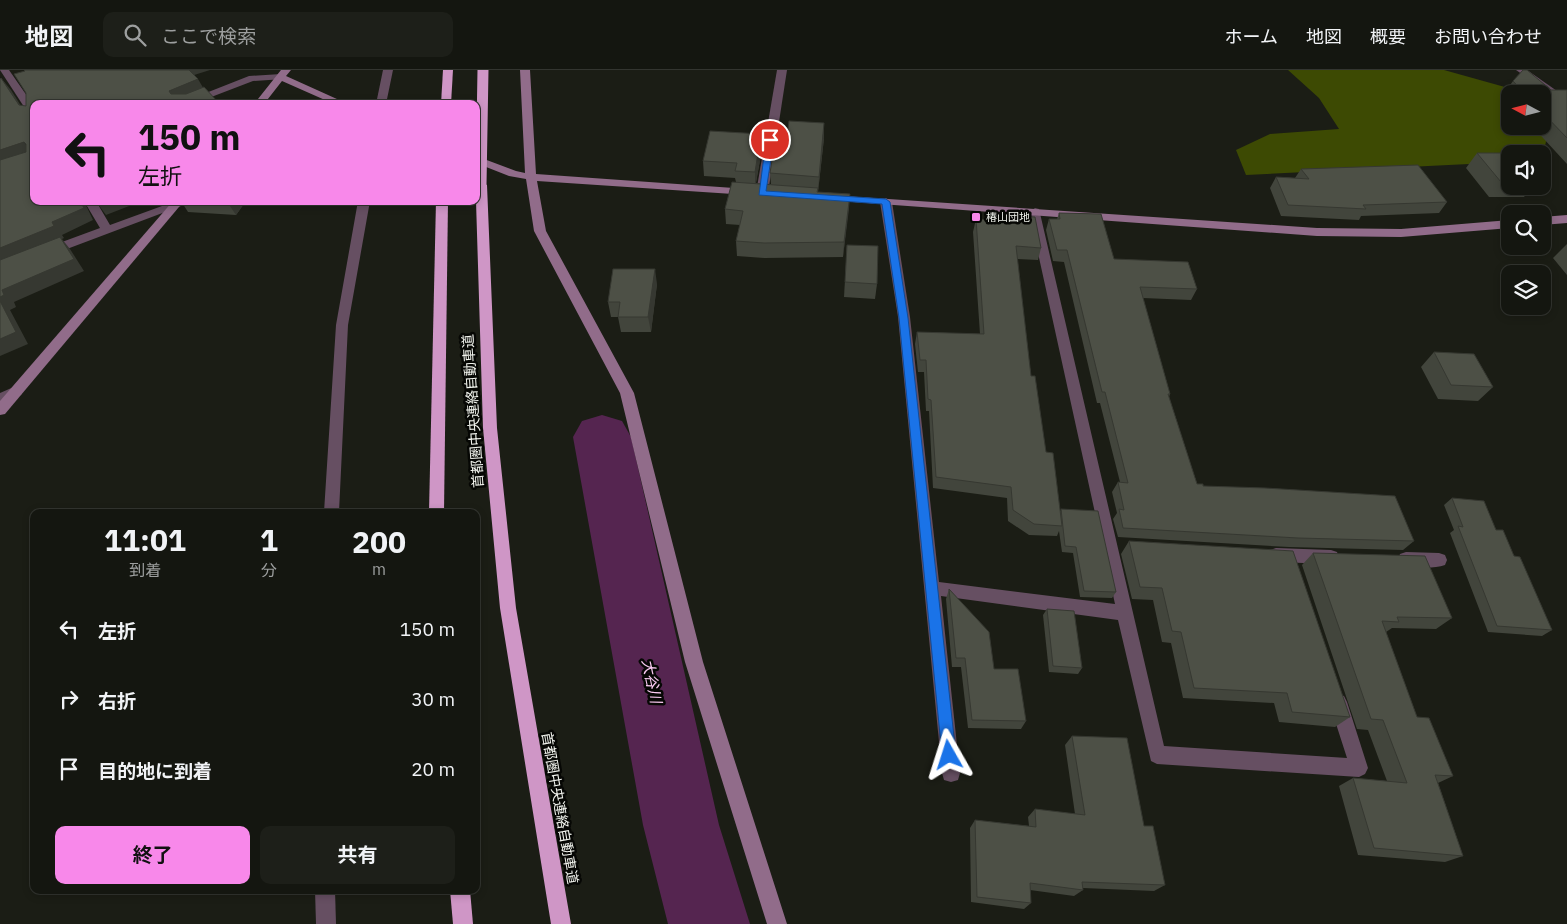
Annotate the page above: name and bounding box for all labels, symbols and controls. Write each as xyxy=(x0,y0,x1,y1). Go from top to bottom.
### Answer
search box xyxy=(103,12,453,57)
text: 地図 xyxy=(25,20,73,52)
icon: search xyxy=(121,21,149,49)
text: ここで検索 xyxy=(161,24,256,48)
text: ホーム xyxy=(1225,25,1278,48)
text: 地図 xyxy=(1306,25,1342,48)
text: 概要 xyxy=(1370,25,1406,48)
text: お問い合わせ xyxy=(1434,25,1542,48)
north arrow xyxy=(1501,85,1551,135)
map controls xyxy=(1501,85,1551,315)
text: 150 m xyxy=(138,114,241,160)
pin xyxy=(749,119,791,161)
icon: left xyxy=(55,120,120,185)
icon: arrive xyxy=(756,126,784,154)
button: sound xyxy=(1501,145,1551,195)
text: 左折 xyxy=(138,161,182,190)
button: search xyxy=(1501,205,1551,255)
place label: 椿山団地 xyxy=(986,210,1030,224)
marker: 椿山団地 xyxy=(970,211,982,223)
button: layers xyxy=(1501,265,1551,315)
street label: 首都圏中央連絡自動車道 xyxy=(459,334,487,488)
text: 11:01 xyxy=(104,520,186,559)
text: 1 xyxy=(260,520,278,559)
text: 200 xyxy=(352,522,406,561)
text: m xyxy=(372,559,386,579)
text: 到着 xyxy=(129,560,161,580)
text: 分 xyxy=(261,560,277,580)
icon: left xyxy=(55,615,83,643)
text: 150 m xyxy=(400,617,455,641)
text: 左折 xyxy=(98,619,136,643)
water label: 大谷川 xyxy=(638,657,666,707)
icon: right xyxy=(55,685,83,713)
text: 30 m xyxy=(411,687,455,711)
text: 右折 xyxy=(98,689,136,713)
position arrow xyxy=(922,728,974,780)
street label: 首都圏中央連絡自動車道 xyxy=(538,731,582,885)
icon: arrive xyxy=(55,755,83,783)
text: 20 m xyxy=(411,757,455,781)
text: 目的地に到着 xyxy=(98,759,212,783)
button: 終了 xyxy=(55,826,250,884)
button: 共有 xyxy=(260,826,455,884)

